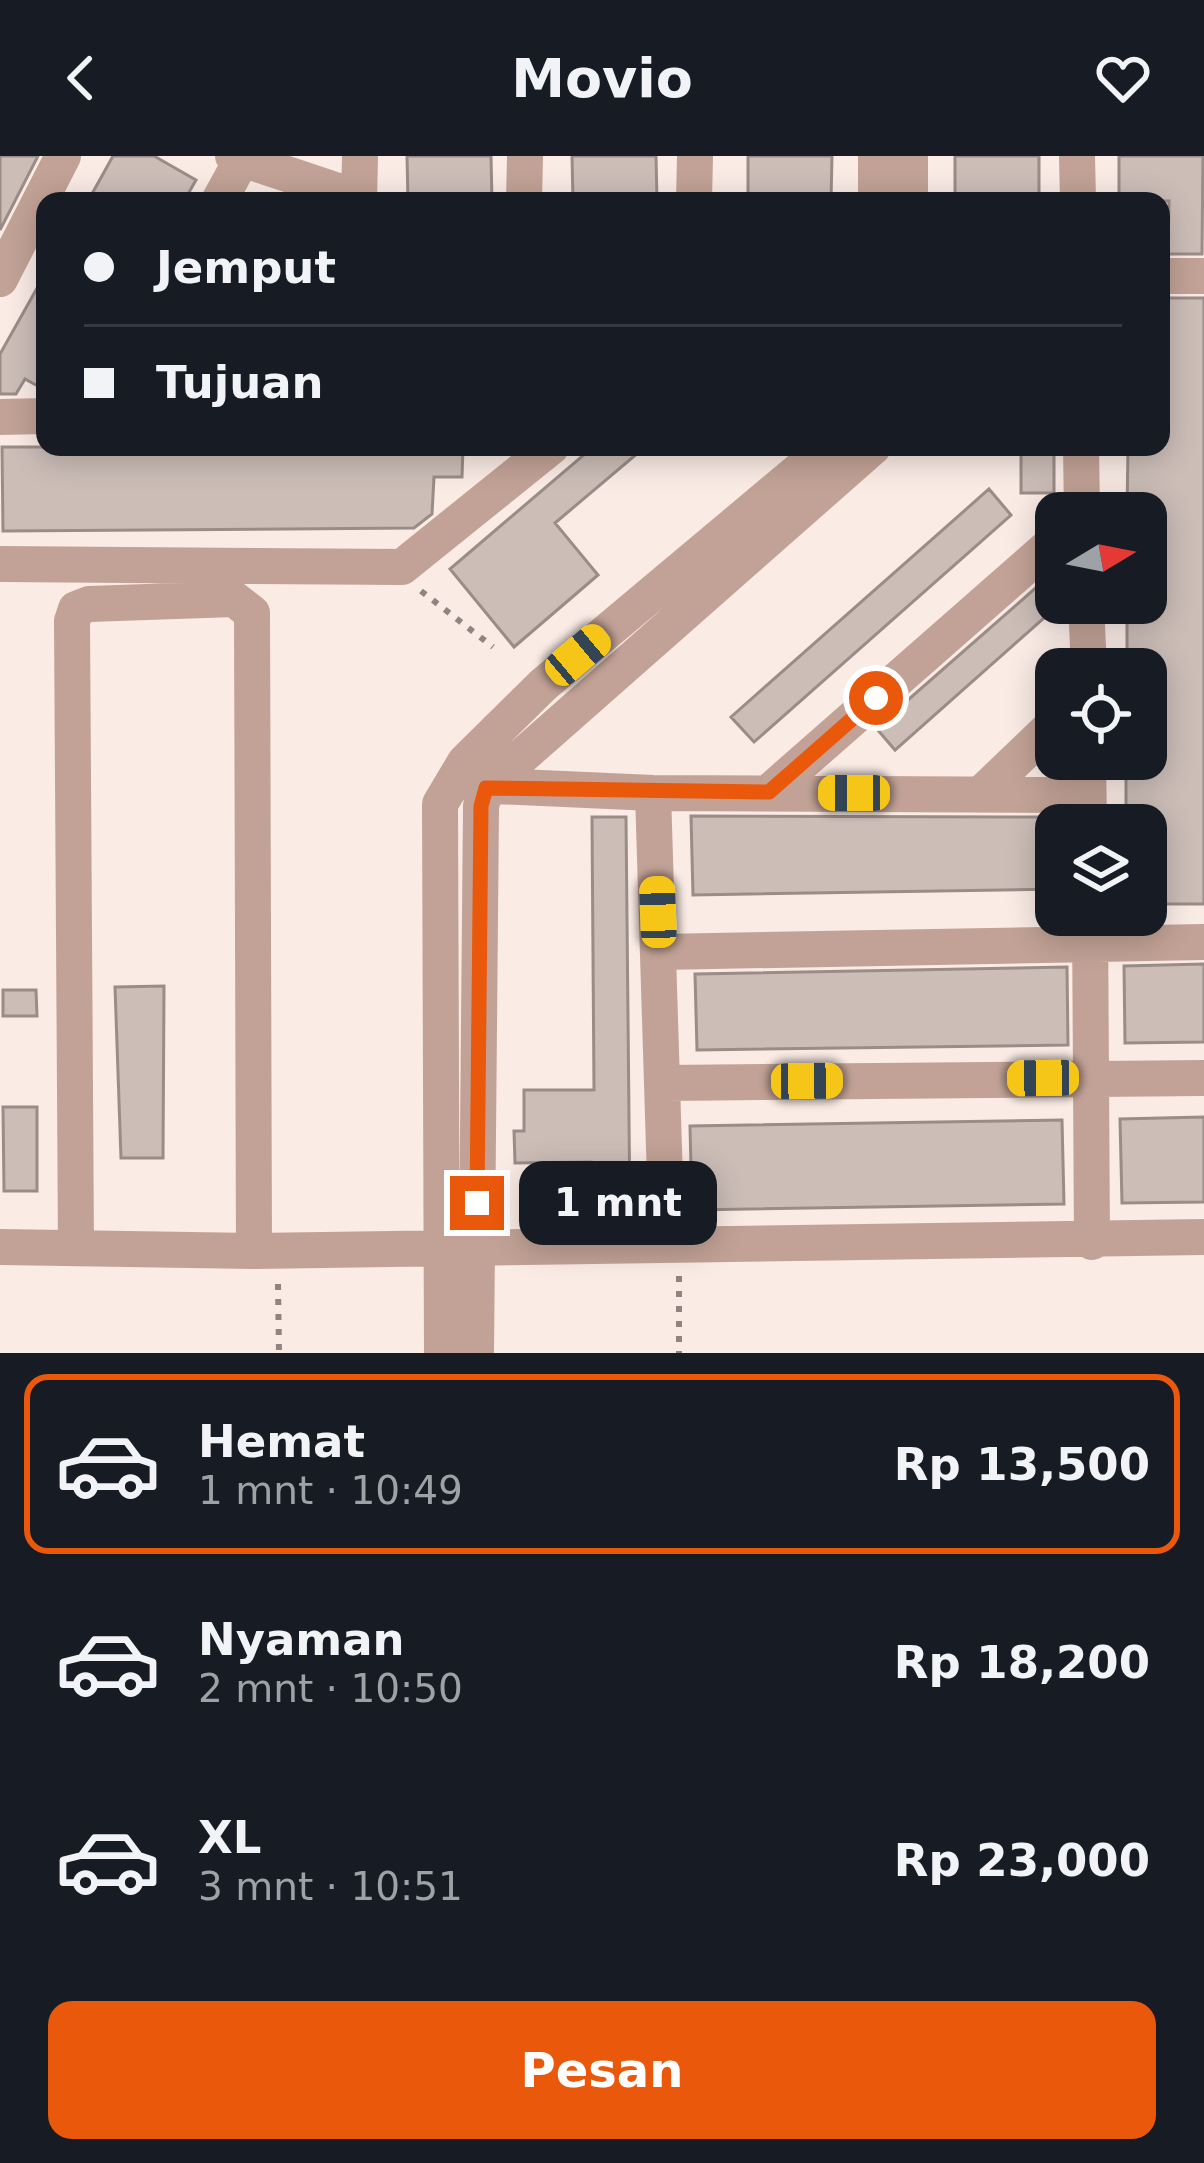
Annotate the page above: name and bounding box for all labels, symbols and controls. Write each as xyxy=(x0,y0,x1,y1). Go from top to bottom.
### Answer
icon: back xyxy=(48,45,114,111)
icon: heart xyxy=(1090,45,1156,111)
text: Movio xyxy=(511,47,693,110)
text: Jemput xyxy=(156,241,336,294)
text: Tujuan xyxy=(156,356,324,409)
north arrow xyxy=(1035,492,1167,624)
map controls xyxy=(1035,492,1167,936)
car xyxy=(539,618,617,692)
button: locate xyxy=(1035,648,1167,780)
route start xyxy=(849,671,903,725)
car xyxy=(818,775,890,811)
button: layers xyxy=(1035,804,1167,936)
car xyxy=(639,875,677,949)
car xyxy=(1007,1059,1079,1097)
car xyxy=(771,1062,843,1100)
callout: 1 mnt xyxy=(519,1161,717,1245)
route end xyxy=(450,1176,504,1230)
text: 1 mnt xyxy=(554,1180,682,1225)
icon: car xyxy=(54,1410,162,1518)
text: Hemat xyxy=(198,1415,365,1468)
text: Rp 13,500 xyxy=(894,1438,1150,1491)
text: 1 mnt · 10:49 xyxy=(198,1468,463,1513)
icon: car xyxy=(54,1608,162,1716)
text: Nyaman xyxy=(198,1613,405,1666)
text: Rp 18,200 xyxy=(894,1636,1150,1689)
text: 2 mnt · 10:50 xyxy=(198,1666,463,1711)
icon: car xyxy=(54,1806,162,1914)
text: XL xyxy=(198,1811,261,1864)
text: Rp 23,000 xyxy=(894,1834,1150,1887)
text: 3 mnt · 10:51 xyxy=(198,1864,463,1909)
button: Pesan xyxy=(48,2001,1156,2139)

